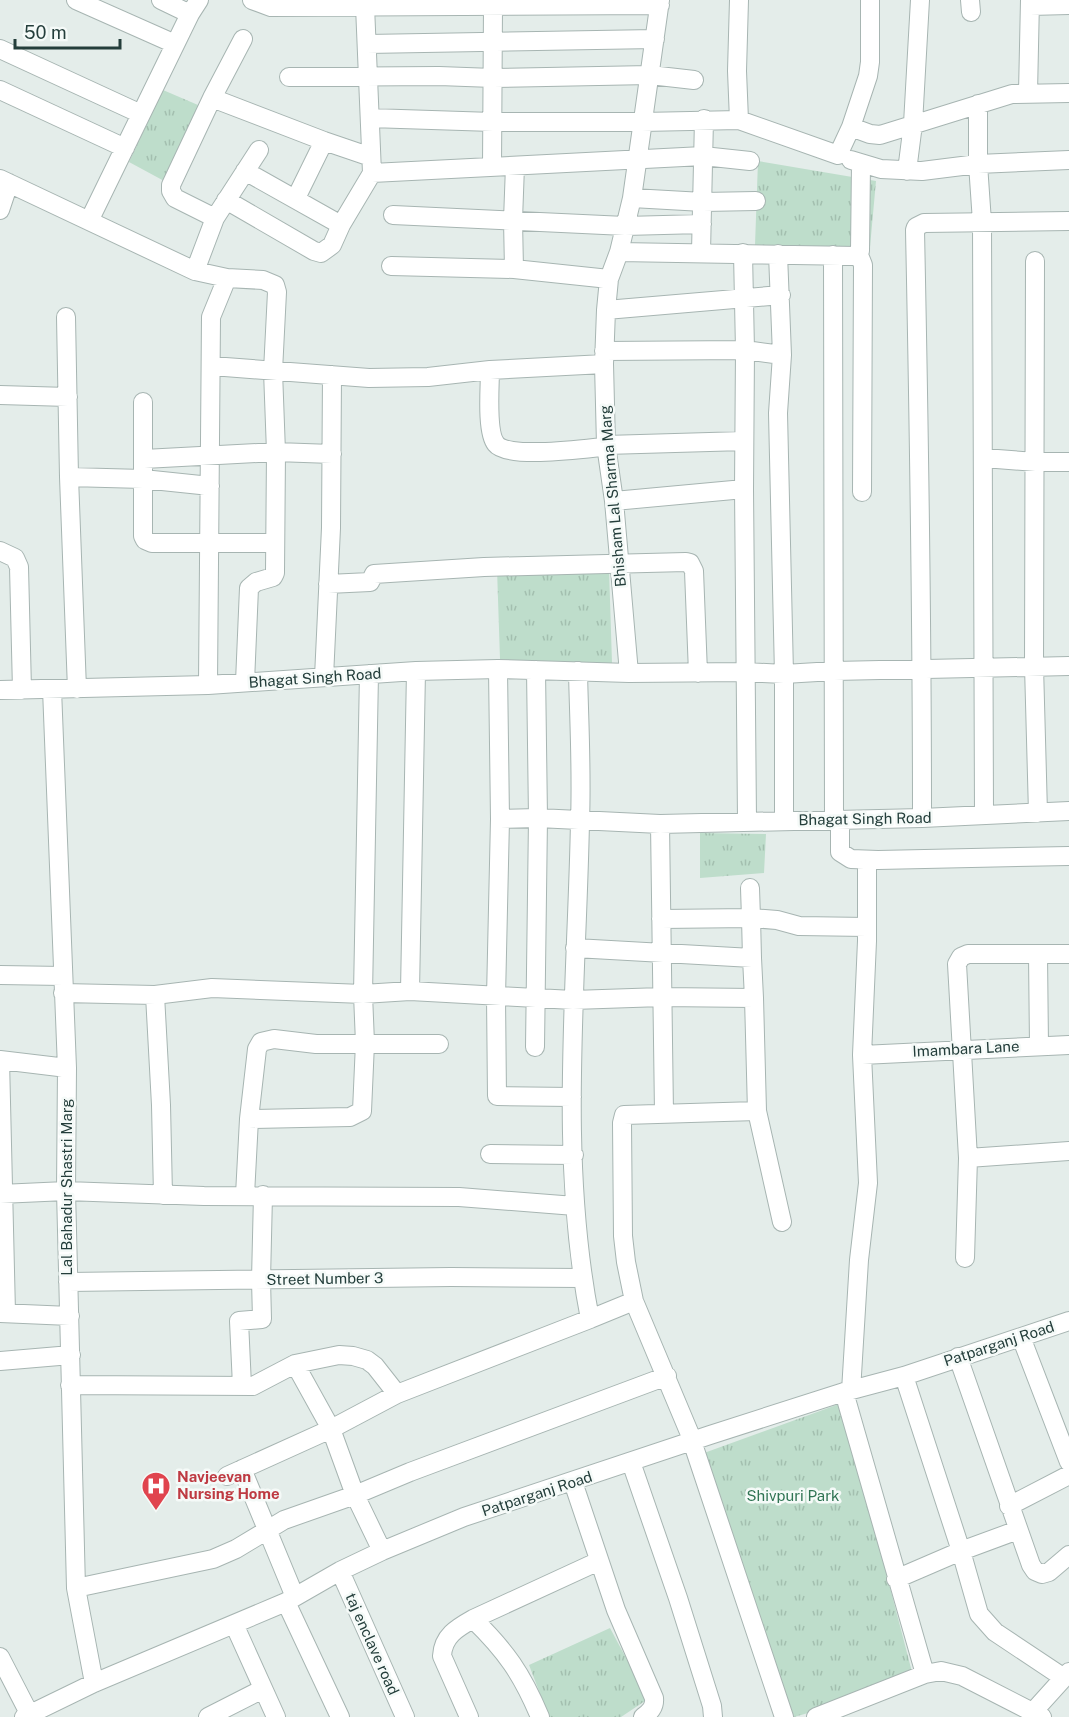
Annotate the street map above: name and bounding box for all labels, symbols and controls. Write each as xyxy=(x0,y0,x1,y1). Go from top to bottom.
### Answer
scale bar xyxy=(15,12,120,50)
text: 50 m xyxy=(24,22,67,43)
street label: Bhisham Lal Sharma Marg xyxy=(596,404,629,588)
street label: Bhagat Singh Road xyxy=(248,664,382,691)
street label: Bhagat Singh Road xyxy=(798,809,932,828)
street label: Imambara Lane xyxy=(912,1037,1020,1060)
street label: Lal Bahadur Shastri Marg xyxy=(58,1098,75,1276)
street label: Street Number 3 xyxy=(266,1269,384,1288)
street label: Patparganj Road xyxy=(941,1318,1056,1369)
place label: Navjeevan Nursing Home xyxy=(177,1468,280,1502)
street label: Patparganj Road xyxy=(479,1468,594,1519)
hospital icon: Navjeevan Nursing Home xyxy=(140,1470,172,1512)
park label: Shivpuri Park xyxy=(747,1487,839,1504)
street label: taj enclave road xyxy=(342,1590,403,1698)

